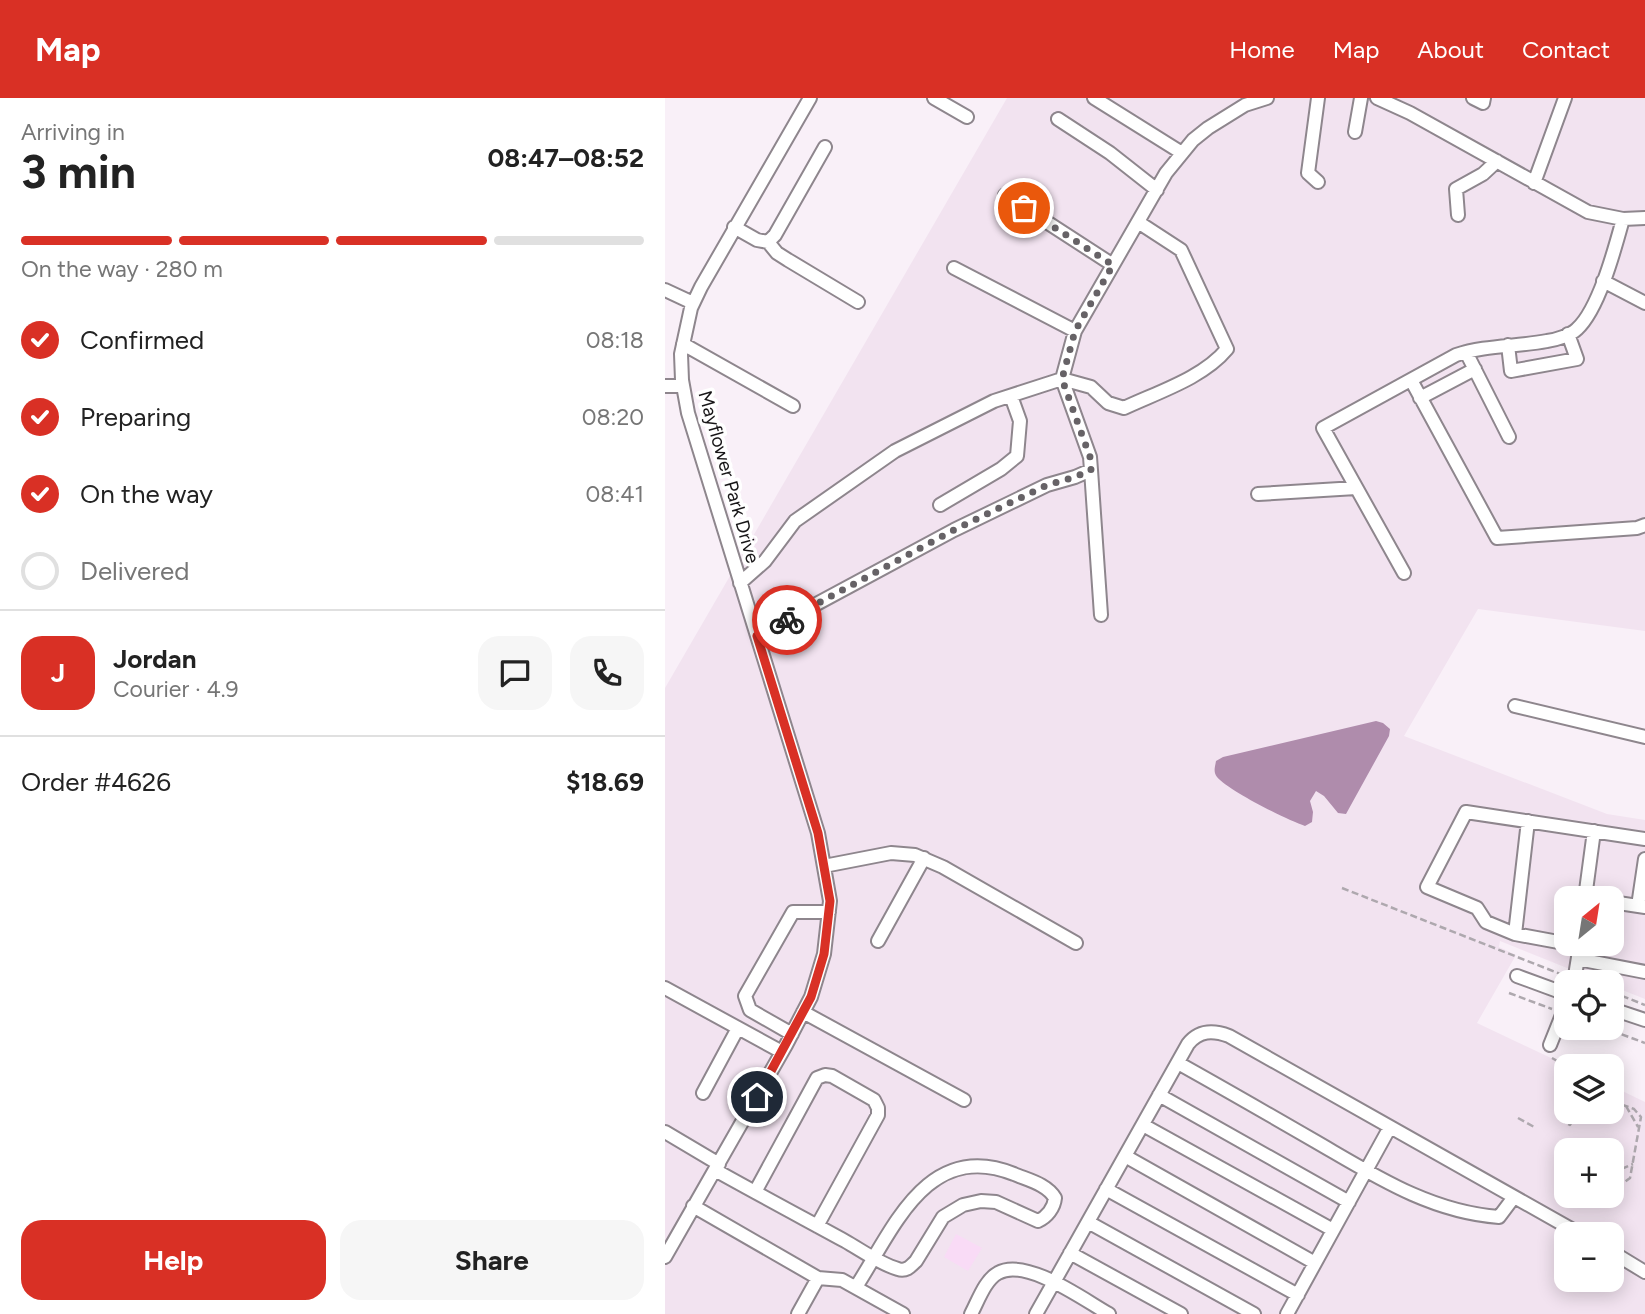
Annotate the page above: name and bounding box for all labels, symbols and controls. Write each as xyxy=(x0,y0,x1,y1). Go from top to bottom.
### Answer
text: Map xyxy=(35,30,101,69)
text: Home xyxy=(1229,35,1295,64)
text: Map xyxy=(1333,35,1379,64)
text: About xyxy=(1417,35,1484,64)
text: Contact xyxy=(1522,35,1610,64)
text: Arriving in xyxy=(21,118,125,146)
text: 08:47–08:52 xyxy=(487,142,644,174)
text: 3 min xyxy=(21,144,136,200)
pin xyxy=(994,178,1054,238)
icon: bag xyxy=(1005,189,1043,227)
text: On the way · 280 m xyxy=(21,255,223,283)
icon: check xyxy=(21,321,59,359)
text: Confirmed xyxy=(80,324,204,356)
text: 08:18 xyxy=(586,326,644,354)
street label: Mayflower Park Drive xyxy=(693,388,765,566)
icon: check xyxy=(21,398,59,436)
text: Preparing xyxy=(80,401,191,433)
text: 08:20 xyxy=(582,403,644,431)
icon: check xyxy=(21,475,59,513)
text: On the way xyxy=(80,478,213,510)
text: 08:41 xyxy=(586,480,644,508)
text: Delivered xyxy=(80,555,189,587)
courier xyxy=(752,585,822,655)
icon: bike xyxy=(768,601,806,639)
button: chat xyxy=(478,636,552,710)
button: phone xyxy=(570,636,644,710)
text: Jordan xyxy=(113,643,196,675)
text: J xyxy=(51,657,65,689)
text: Courier · 4.9 xyxy=(113,675,239,703)
text: Order #4626 xyxy=(21,766,171,798)
text: $18.69 xyxy=(566,766,644,798)
north arrow xyxy=(1554,886,1624,956)
map controls xyxy=(1554,886,1624,1292)
button: locate xyxy=(1554,970,1624,1040)
button: layers xyxy=(1554,1054,1624,1124)
pin xyxy=(727,1067,787,1127)
icon: home xyxy=(738,1078,776,1116)
button: + xyxy=(1554,1138,1624,1208)
button: Help xyxy=(21,1220,326,1300)
button: Share xyxy=(340,1220,644,1300)
button: − xyxy=(1554,1222,1624,1292)

